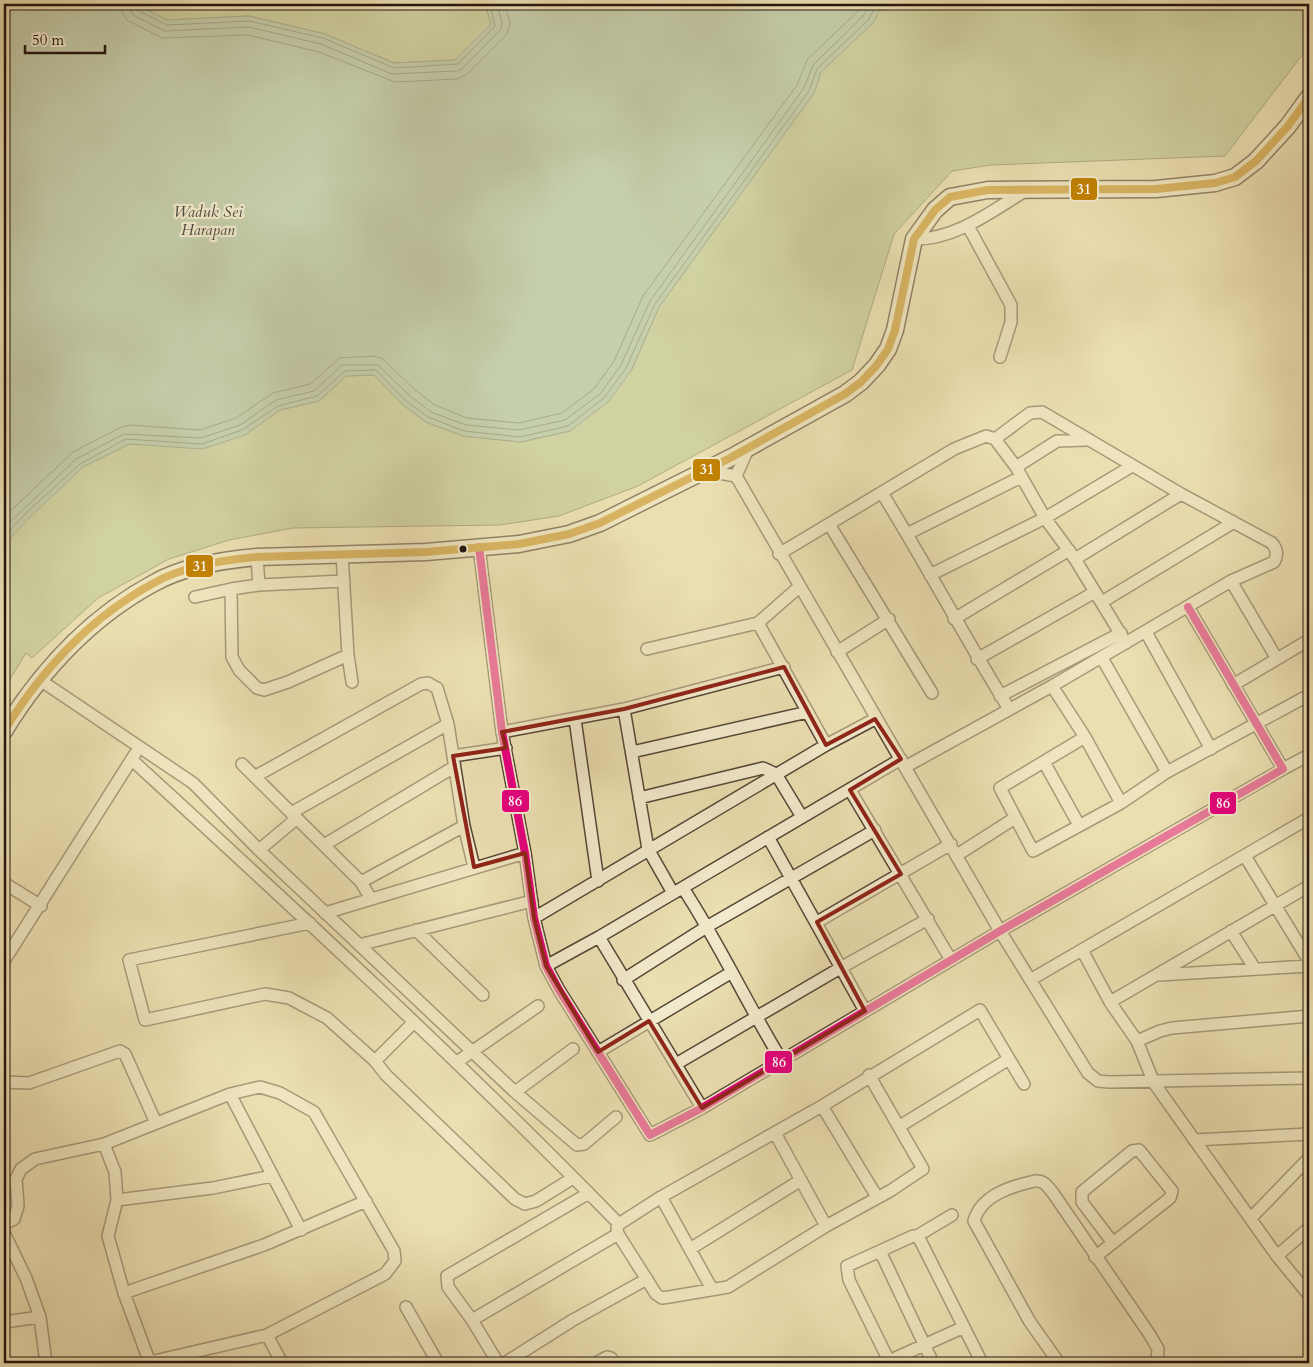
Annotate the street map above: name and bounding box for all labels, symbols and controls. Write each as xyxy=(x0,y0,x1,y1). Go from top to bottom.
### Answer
scale bar xyxy=(25,22,105,54)
text: 50 m xyxy=(32,30,64,50)
line badge: 31 xyxy=(1070,177,1098,201)
text: 31 xyxy=(1077,180,1091,199)
water label: Waduk Sei Harapan xyxy=(174,201,243,241)
line badge: 31 xyxy=(692,458,721,482)
text: 31 xyxy=(700,460,714,479)
unlabelled marker xyxy=(458,544,468,554)
line badge: 31 xyxy=(185,554,214,578)
text: 31 xyxy=(193,557,207,576)
line badge: 86 xyxy=(501,789,530,813)
line badge: 86 xyxy=(1209,791,1237,815)
text: 86 xyxy=(508,792,522,811)
text: 86 xyxy=(1216,794,1230,813)
line badge: 86 xyxy=(764,1050,793,1074)
text: 86 xyxy=(772,1053,786,1072)

